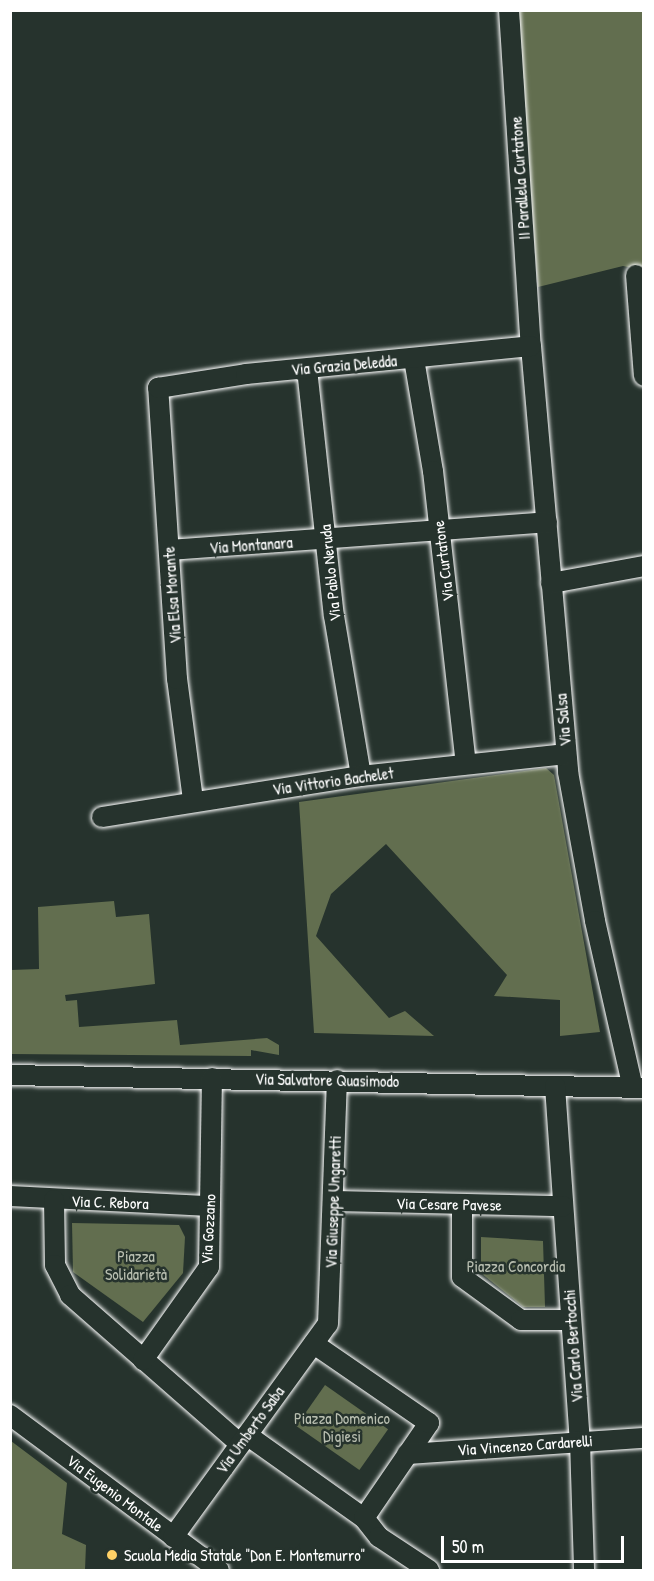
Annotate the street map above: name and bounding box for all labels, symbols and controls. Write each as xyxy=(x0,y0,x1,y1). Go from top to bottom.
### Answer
street label: II Parallela Curtatone xyxy=(506,116,534,240)
street label: Via Grazia Deledda xyxy=(290,351,398,379)
street label: Via Curtatone xyxy=(429,520,457,602)
street label: Via Pablo Neruda xyxy=(315,524,345,622)
street label: Via Montanara xyxy=(209,533,293,557)
street label: Via Elsa Morante xyxy=(159,546,185,644)
street label: Via Salsa xyxy=(551,693,575,747)
street label: Via Vittorio Bachelet xyxy=(271,763,395,799)
street label: Via Salvatore Quasimodo xyxy=(255,1069,399,1091)
street label: Via Giuseppe Ungaretti xyxy=(321,1135,345,1269)
street label: Via C. Rebora xyxy=(71,1191,149,1213)
street label: Via Gozzano xyxy=(197,1193,219,1265)
street label: Via Cesare Pavese xyxy=(396,1193,502,1215)
park label: Piazza Solidarietà xyxy=(105,1246,167,1284)
park label: Piazza Concordia xyxy=(467,1256,565,1276)
street label: Via Carlo Bertocchi xyxy=(559,1289,587,1403)
street label: Via Umberto Saba xyxy=(212,1383,288,1477)
park label: Piazza Domenico Digiesi xyxy=(294,1408,390,1446)
street label: Via Vincenzo Cardarelli xyxy=(457,1431,593,1459)
street label: Via Eugenio Montale xyxy=(63,1450,167,1536)
scale bar xyxy=(444,1524,627,1562)
text: 50 m xyxy=(452,1534,484,1559)
place label: Scuola Media Statale "Don E. Montemurro" xyxy=(124,1545,365,1565)
marker: Scuola Media Statale "Don E. Montemurro" xyxy=(105,1548,119,1562)

